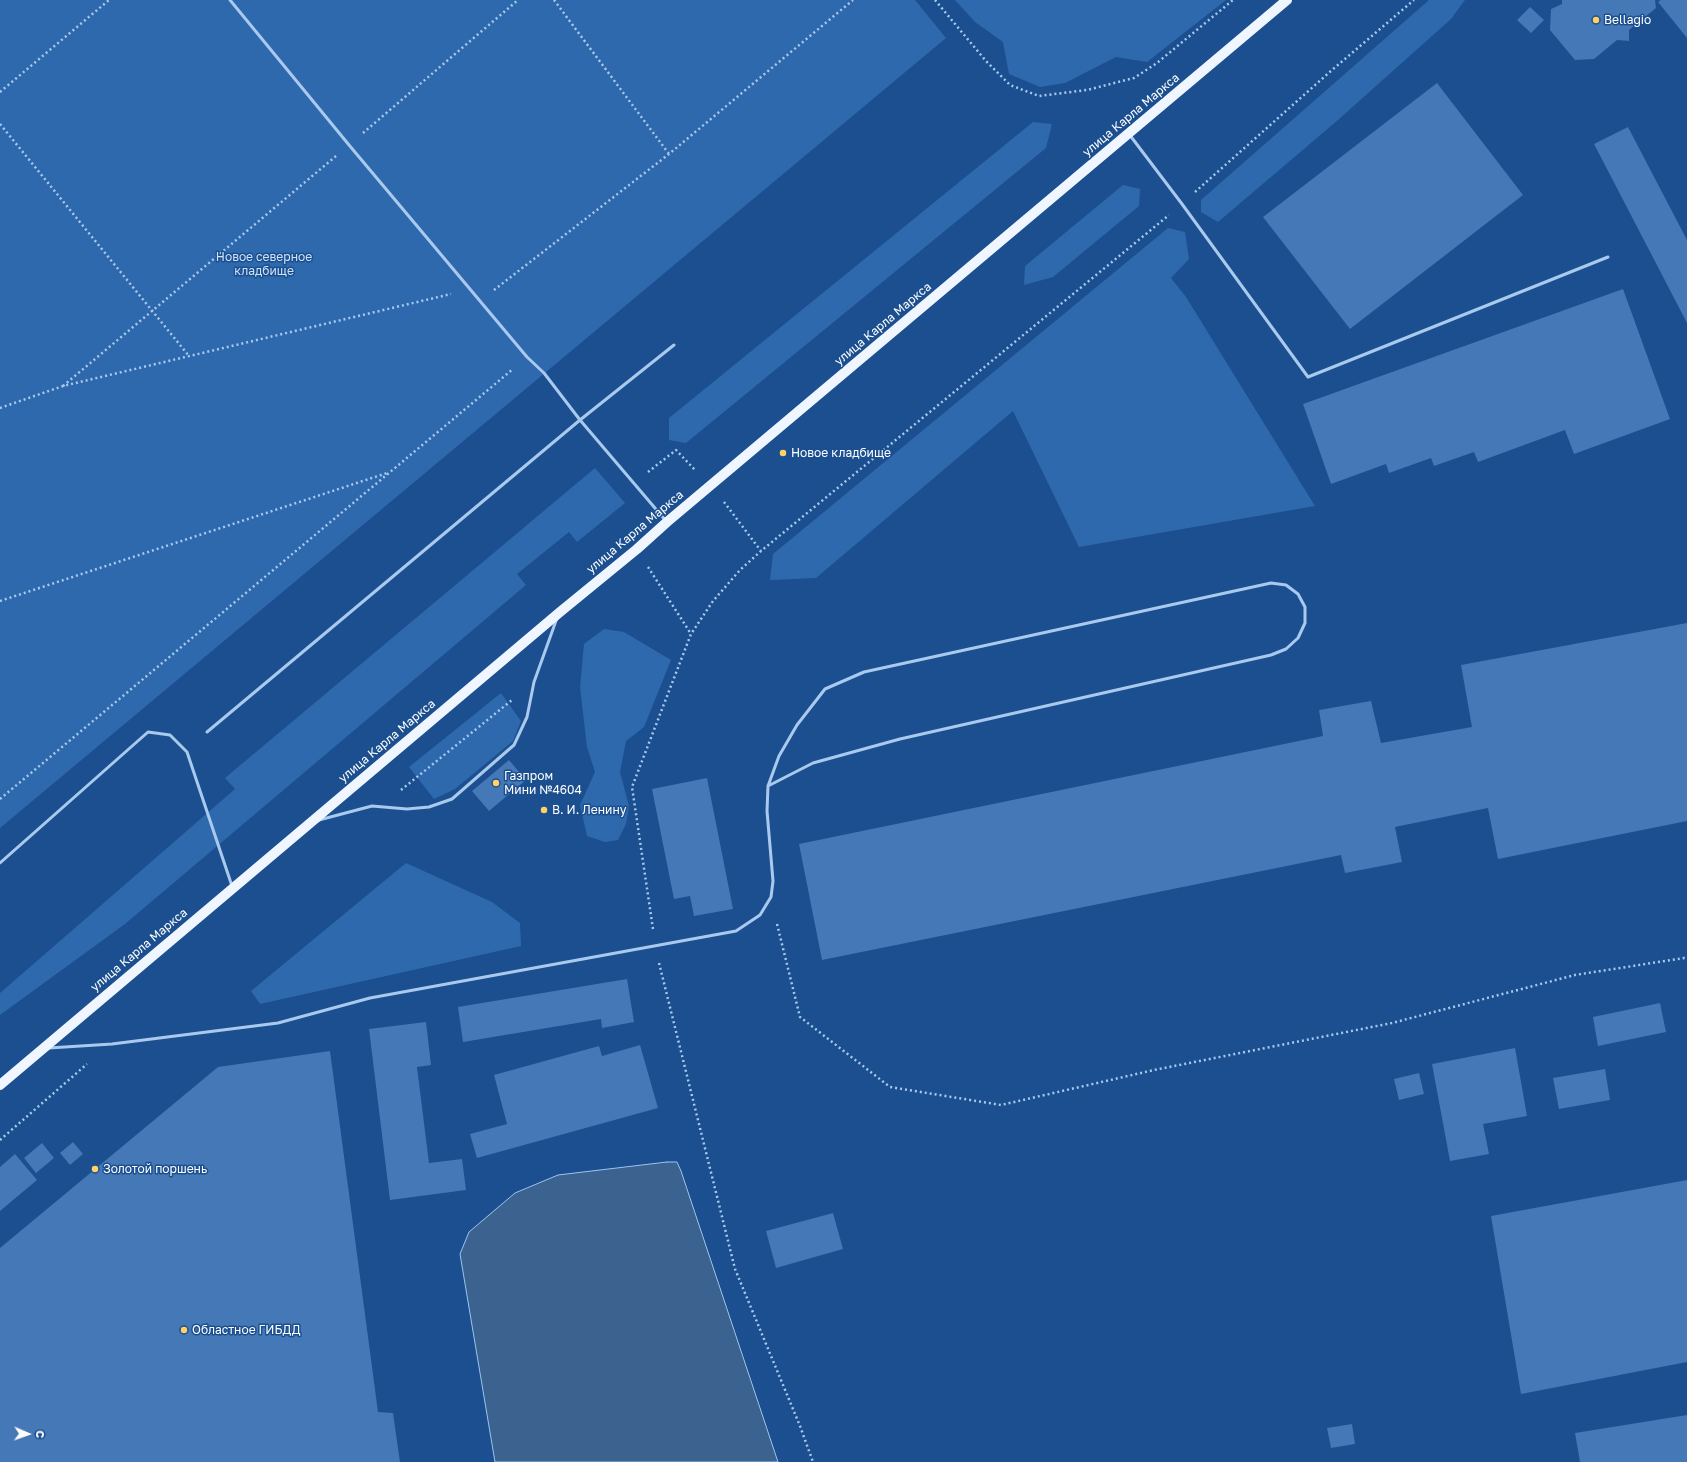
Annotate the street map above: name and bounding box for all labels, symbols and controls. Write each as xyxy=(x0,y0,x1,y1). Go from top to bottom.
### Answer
place label: Bellagio xyxy=(1604,13,1651,27)
marker: Bellagio xyxy=(1591,15,1601,25)
street label: улица Карла Маркса xyxy=(1080,70,1182,160)
park label: Новое северное кладбище xyxy=(216,250,312,278)
street label: улица Карла Маркса xyxy=(832,279,934,369)
place label: Новое кладбище xyxy=(791,446,891,460)
marker: Новое кладбище xyxy=(778,448,788,458)
street label: улица Карла Маркса xyxy=(584,487,686,577)
street label: улица Карла Маркса xyxy=(336,696,438,786)
place label: Газпром Мини №4604 xyxy=(504,769,582,797)
marker: Газпром Мини №4604 xyxy=(491,778,501,788)
place label: В. И. Ленину xyxy=(552,803,626,817)
marker: В. И. Ленину xyxy=(539,805,549,815)
street label: улица Карла Маркса xyxy=(88,905,190,995)
place label: Золотой поршень xyxy=(103,1162,207,1176)
marker: Золотой поршень xyxy=(90,1164,100,1174)
place label: Областное ГИБДД xyxy=(192,1323,300,1337)
marker: Областное ГИБДД xyxy=(179,1325,189,1335)
north arrow xyxy=(8,1414,48,1454)
text: С xyxy=(34,1430,47,1439)

